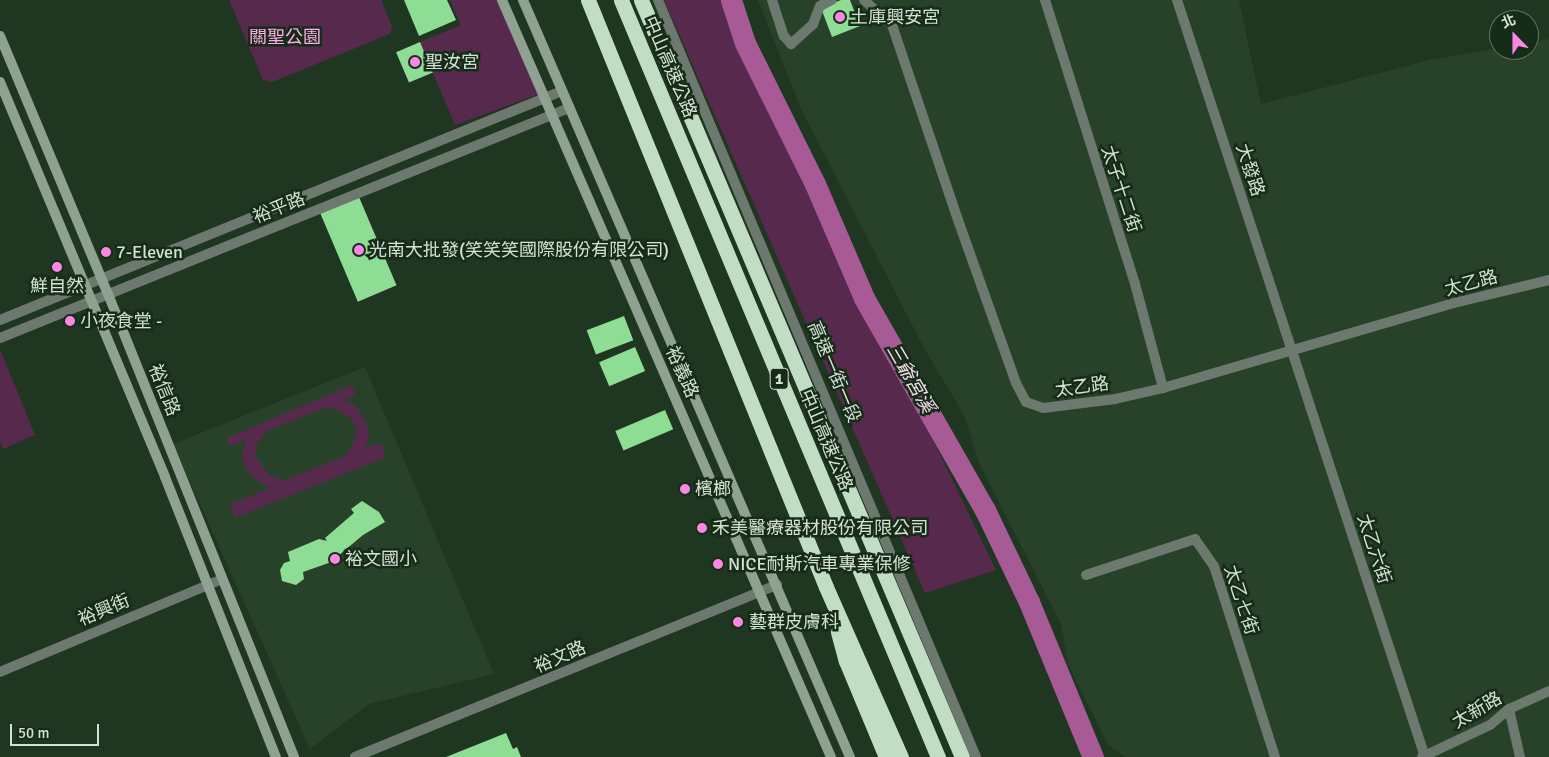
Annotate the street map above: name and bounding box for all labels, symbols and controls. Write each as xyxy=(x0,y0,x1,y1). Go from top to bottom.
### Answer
place label: 土庫興安宮 xyxy=(850,6,940,28)
north arrow xyxy=(1489,10,1539,60)
marker: 土庫興安宮 xyxy=(834,11,846,23)
text: 北 xyxy=(1499,11,1518,32)
street label: 中山高速公路 xyxy=(639,13,701,121)
park label: 關聖公園 xyxy=(249,26,321,48)
place label: 聖汝宮 xyxy=(425,51,479,73)
marker: 聖汝宮 xyxy=(409,56,421,68)
street label: 大發路 xyxy=(1231,141,1269,199)
street label: 太子十二街 xyxy=(1097,143,1145,235)
street label: 裕平路 xyxy=(250,188,308,228)
place label: 光南大批發(笑笑笑國際股份有限公司) xyxy=(369,239,669,261)
place label: 7-Eleven xyxy=(116,241,183,263)
marker: 光南大批發(笑笑笑國際股份有限公司) xyxy=(353,244,365,256)
marker: 7-Eleven xyxy=(100,246,112,258)
marker: 鮮自然 xyxy=(51,261,63,273)
street label: 太乙路 xyxy=(1442,266,1500,300)
place label: 鮮自然 xyxy=(30,275,84,297)
place label: 小夜食堂 - xyxy=(80,310,162,332)
marker: 小夜食堂 - xyxy=(64,315,76,327)
street label: 高速一街一段 xyxy=(803,318,865,426)
water label: 三爺宮溪 xyxy=(881,340,939,418)
street label: 裕義路 xyxy=(661,343,703,401)
street label: 裕信路 xyxy=(144,361,184,419)
road number: 1 xyxy=(769,366,789,392)
street label: 太乙路 xyxy=(1054,373,1110,401)
street label: 中山高速公路 xyxy=(795,386,857,494)
place label: 檳榔 xyxy=(695,478,731,500)
marker: 檳榔 xyxy=(679,483,691,495)
street label: 太乙六街 xyxy=(1353,511,1395,587)
place label: 禾美醫療器材股份有限公司 xyxy=(712,517,928,539)
marker: 禾美醫療器材股份有限公司 xyxy=(696,522,708,534)
place label: 裕文國小 xyxy=(345,548,417,570)
marker: 裕文國小 xyxy=(329,553,341,565)
place label: NICE耐斯汽車專業保修 xyxy=(728,553,911,575)
marker: NICE耐斯汽車專業保修 xyxy=(712,558,724,570)
street label: 太乙七街 xyxy=(1220,562,1262,638)
street label: 裕興街 xyxy=(75,590,133,630)
place label: 藝群皮膚科 xyxy=(749,611,839,633)
marker: 藝群皮膚科 xyxy=(731,615,745,629)
street label: 裕文路 xyxy=(531,637,589,677)
street label: 太新路 xyxy=(1448,687,1506,733)
scale bar xyxy=(12,714,101,746)
text: 50 m xyxy=(18,724,49,742)

